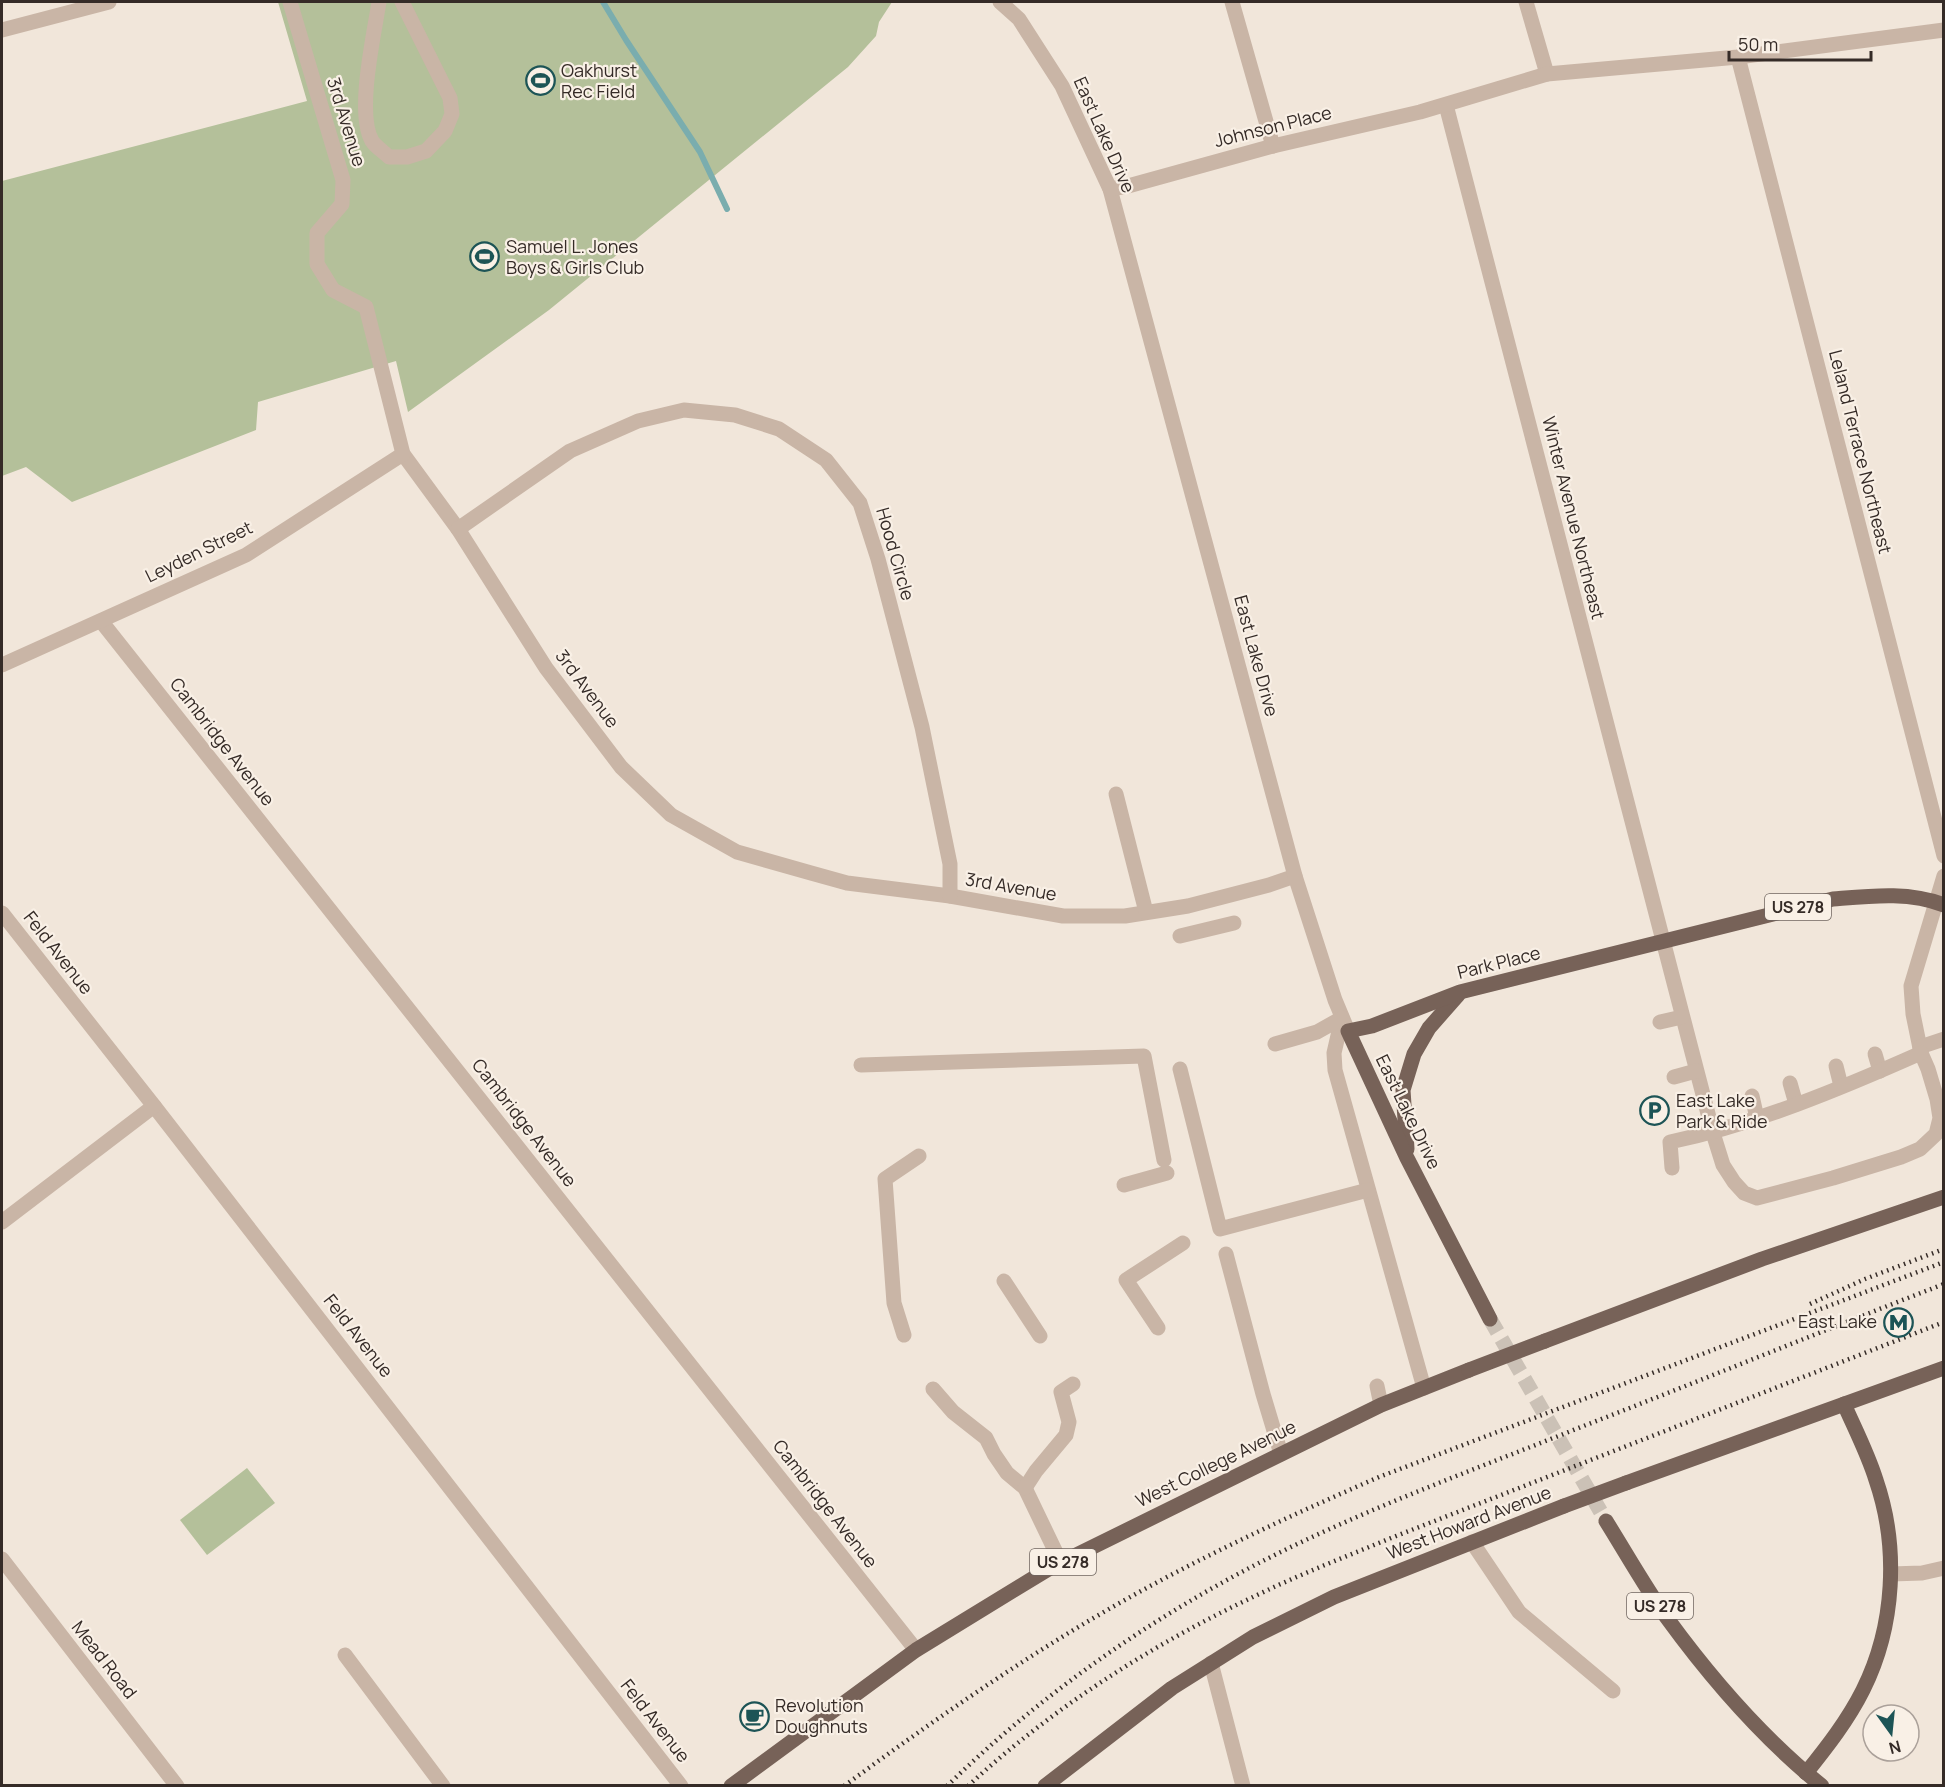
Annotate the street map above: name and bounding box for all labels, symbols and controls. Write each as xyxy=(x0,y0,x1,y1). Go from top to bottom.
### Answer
scale bar xyxy=(1729,24,1872,62)
text: 50 m xyxy=(1738,32,1778,56)
place label: Oakhurst Rec Field xyxy=(561,58,637,103)
sports icon: Oakhurst Rec Field xyxy=(524,65,556,97)
street label: East Lake Drive xyxy=(1069,73,1141,196)
street label: 3rd Avenue xyxy=(322,74,372,169)
street label: Johnson Place xyxy=(1212,100,1334,152)
place label: Samuel L. Jones Boys & Girls Club xyxy=(506,234,644,279)
sports icon: Samuel L. Jones Boys & Girls Club xyxy=(469,241,501,273)
street label: Leland Terrace Northeast xyxy=(1824,347,1898,556)
street label: Winter Avenue Northeast xyxy=(1537,414,1611,622)
street label: Hood Circle xyxy=(871,504,921,603)
street label: Leyden Street xyxy=(141,515,256,587)
street label: East Lake Drive xyxy=(1229,592,1285,719)
street label: 3rd Avenue xyxy=(550,644,625,732)
street label: Cambridge Avenue xyxy=(165,672,280,810)
street label: 3rd Avenue xyxy=(964,866,1059,906)
road number: US 278 xyxy=(1765,894,1831,920)
street label: Feld Avenue xyxy=(19,906,99,999)
street label: Park Place xyxy=(1455,940,1543,984)
street label: East Lake Drive xyxy=(1371,1050,1447,1173)
street label: Cambridge Avenue xyxy=(467,1053,582,1191)
place label: East Lake Park & Ride xyxy=(1676,1088,1768,1133)
parking icon: East Lake Park & Ride xyxy=(1639,1095,1671,1127)
street label: Feld Avenue xyxy=(319,1289,399,1382)
metro station icon: East Lake xyxy=(1882,1306,1914,1338)
place label: East Lake xyxy=(1798,1309,1877,1333)
street label: West College Avenue xyxy=(1131,1414,1300,1512)
street label: Cambridge Avenue xyxy=(768,1434,883,1572)
street label: West Howard Avenue xyxy=(1383,1480,1554,1565)
road number: US 278 xyxy=(1030,1549,1096,1575)
road number: US 278 xyxy=(1627,1593,1693,1619)
street label: Mead Road xyxy=(67,1616,143,1703)
street label: Feld Avenue xyxy=(616,1674,696,1767)
place label: Revolution Doughnuts xyxy=(775,1693,868,1738)
cafe icon: Revolution Doughnuts xyxy=(738,1700,770,1732)
north arrow xyxy=(1861,1703,1921,1763)
text: N xyxy=(1886,1735,1903,1760)

